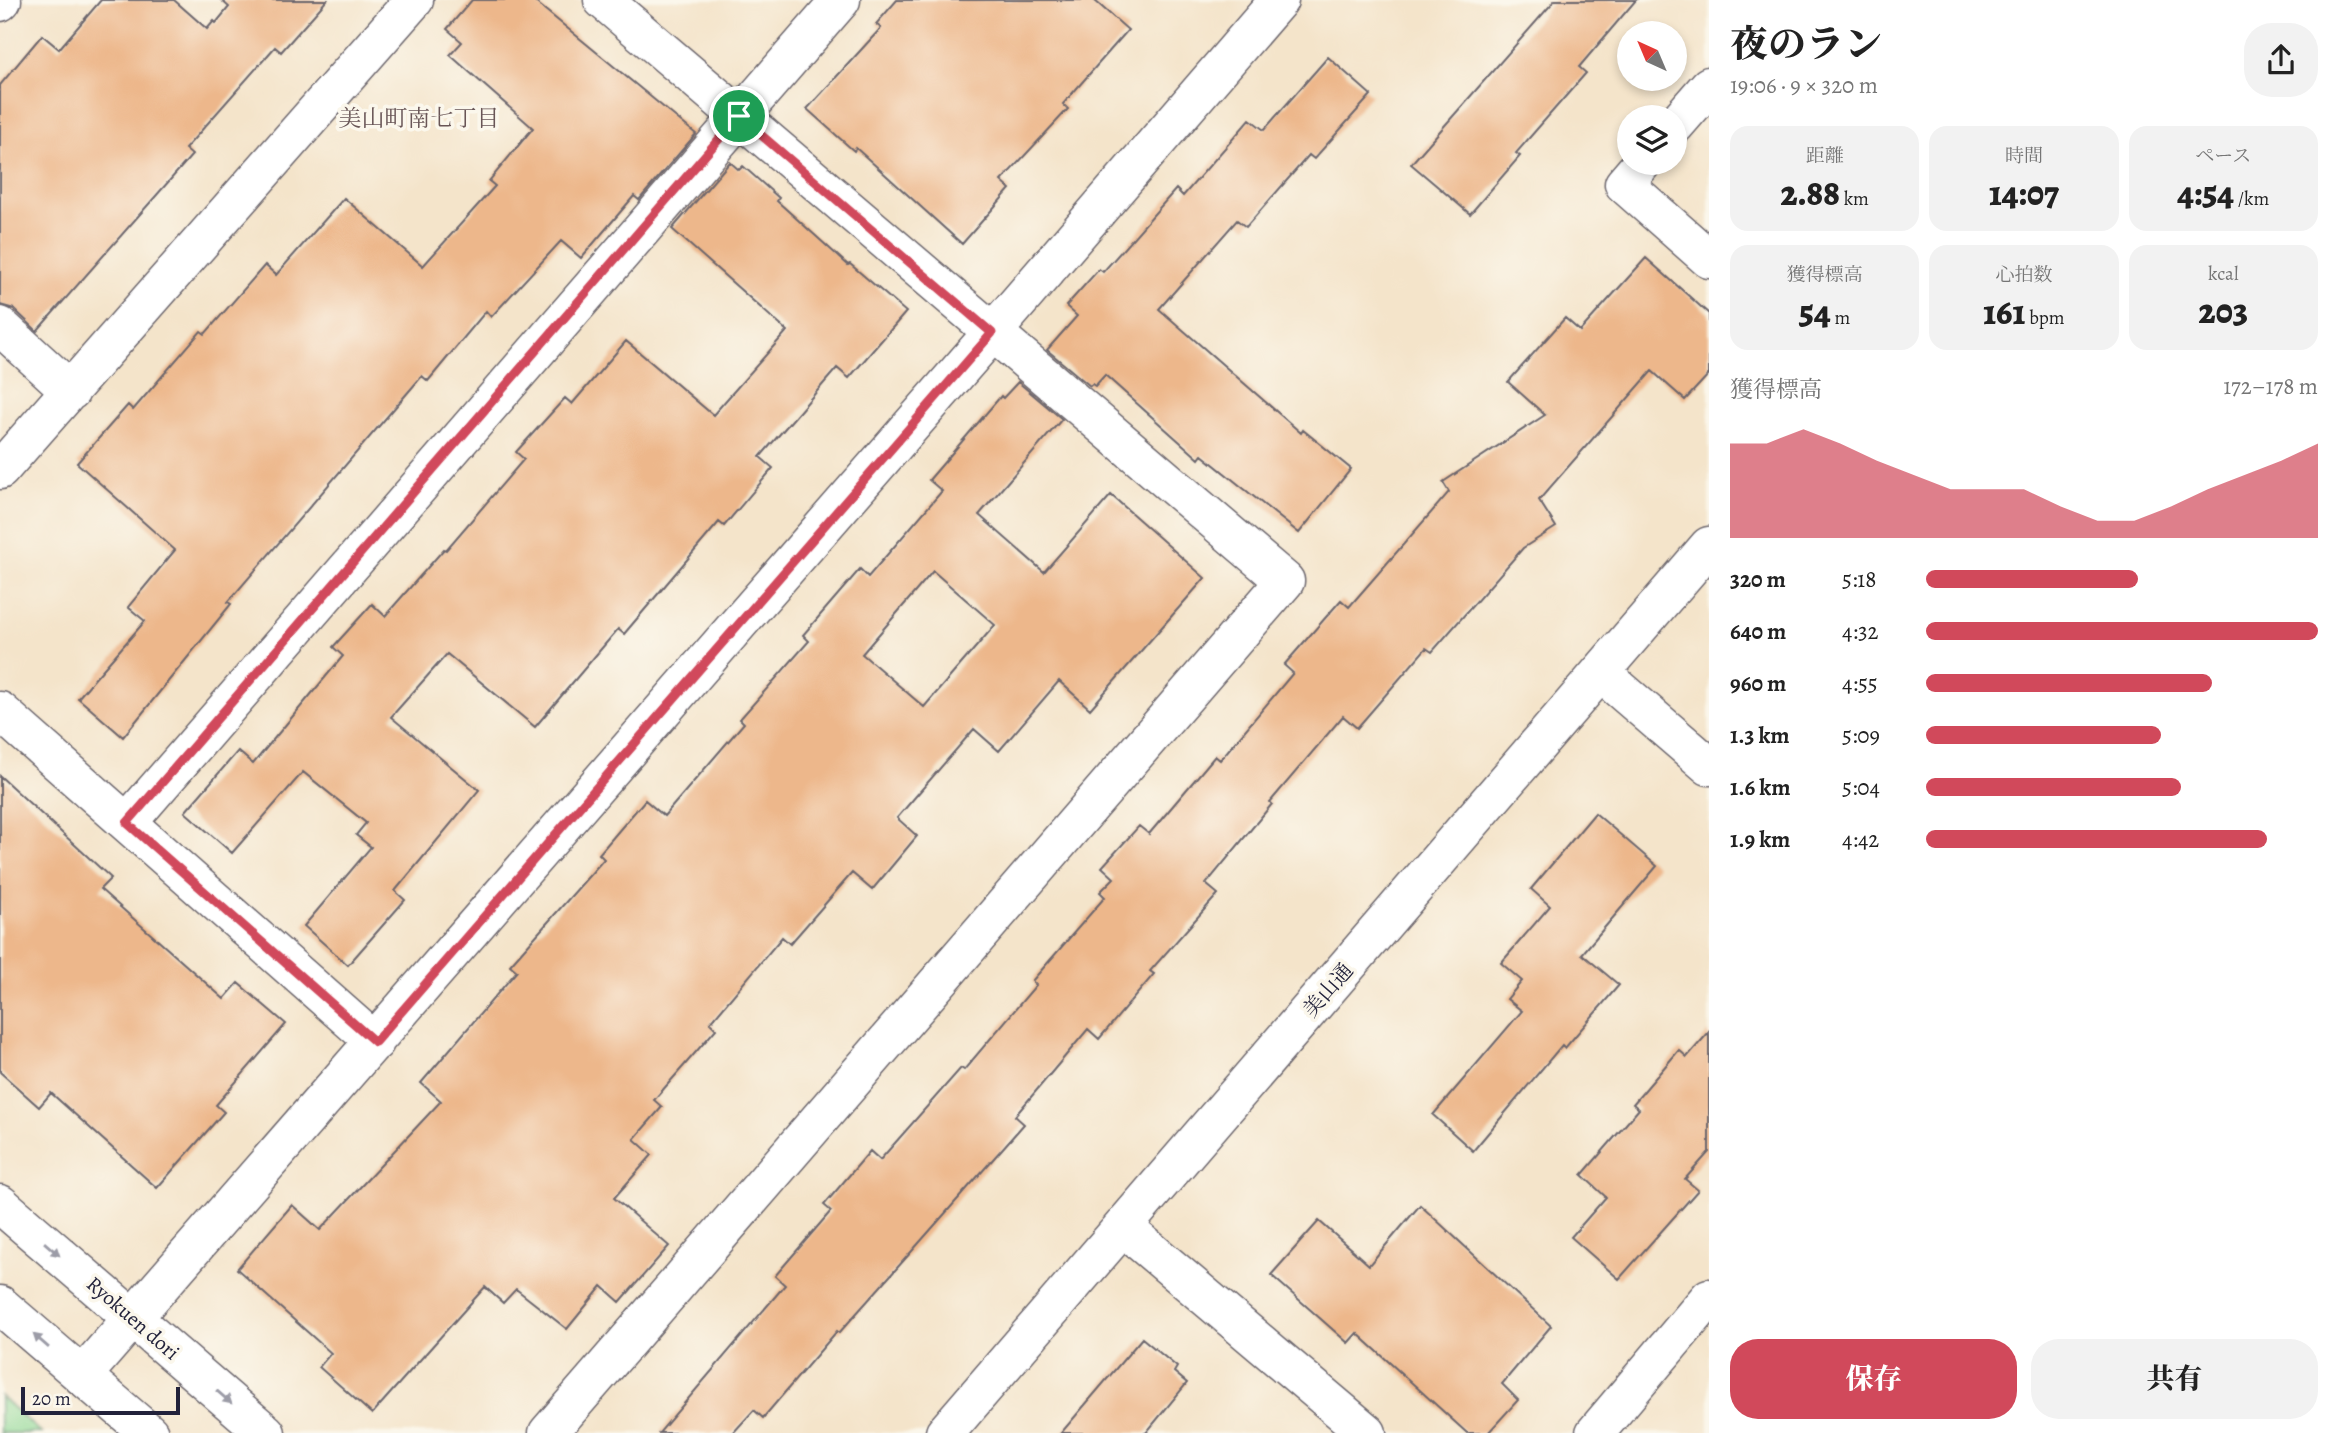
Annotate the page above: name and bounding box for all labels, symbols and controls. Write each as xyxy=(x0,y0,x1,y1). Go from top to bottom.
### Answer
text: 夜のラン xyxy=(1730,18,1882,70)
north arrow xyxy=(1617,21,1687,91)
map controls xyxy=(1617,21,1687,175)
button: share xyxy=(2244,23,2318,97)
text: 19:06 · 9 × 320 m xyxy=(1730,70,1878,101)
pin xyxy=(709,86,769,146)
icon: arrive xyxy=(720,97,758,135)
district label: 美山町南七丁目 xyxy=(339,103,500,134)
button: layers xyxy=(1617,105,1687,175)
text: 距離 xyxy=(1806,143,1844,169)
text: 時間 xyxy=(2005,143,2043,169)
text: ペース xyxy=(2195,143,2251,169)
text: 2.88 xyxy=(1780,169,1840,217)
text: 14:07 xyxy=(1989,169,2059,217)
text: 4:54 xyxy=(2177,169,2234,217)
text: km xyxy=(1840,186,1869,212)
text: /km xyxy=(2234,186,2269,212)
text: kcal xyxy=(2208,261,2239,287)
text: 獲得標高 xyxy=(1787,262,1863,288)
text: 心拍数 xyxy=(1995,262,2053,288)
text: 203 xyxy=(2199,287,2248,335)
text: 54 xyxy=(1799,288,1831,336)
text: 161 xyxy=(1983,288,2025,336)
text: m xyxy=(1831,305,1850,331)
text: bpm xyxy=(2025,305,2065,331)
text: 172–178 m xyxy=(2223,371,2318,402)
text: 獲得標高 xyxy=(1730,374,1822,405)
text: 320 m xyxy=(1730,564,1786,595)
text: 5:18 xyxy=(1842,564,1876,595)
text: 640 m xyxy=(1730,616,1786,647)
text: 4:32 xyxy=(1842,616,1878,647)
text: 960 m xyxy=(1730,668,1786,699)
text: 4:55 xyxy=(1842,668,1878,699)
text: 1.3 km xyxy=(1730,720,1790,751)
text: 5:09 xyxy=(1842,720,1880,751)
text: 1.6 km xyxy=(1730,772,1790,803)
text: 5:04 xyxy=(1842,772,1880,803)
text: 1.9 km xyxy=(1730,824,1790,855)
text: 4:42 xyxy=(1842,824,1879,855)
street label: 美山通 xyxy=(1297,957,1359,1023)
one-way arrow xyxy=(42,1241,60,1256)
street label: Ryokuen dori xyxy=(81,1270,185,1366)
one-way arrow xyxy=(33,1334,50,1349)
button: 保存 xyxy=(1730,1339,2017,1419)
button: 共有 xyxy=(2031,1339,2318,1419)
scale bar xyxy=(21,1384,180,1416)
text: 20 m xyxy=(32,1386,71,1412)
one-way arrow xyxy=(215,1389,233,1405)

